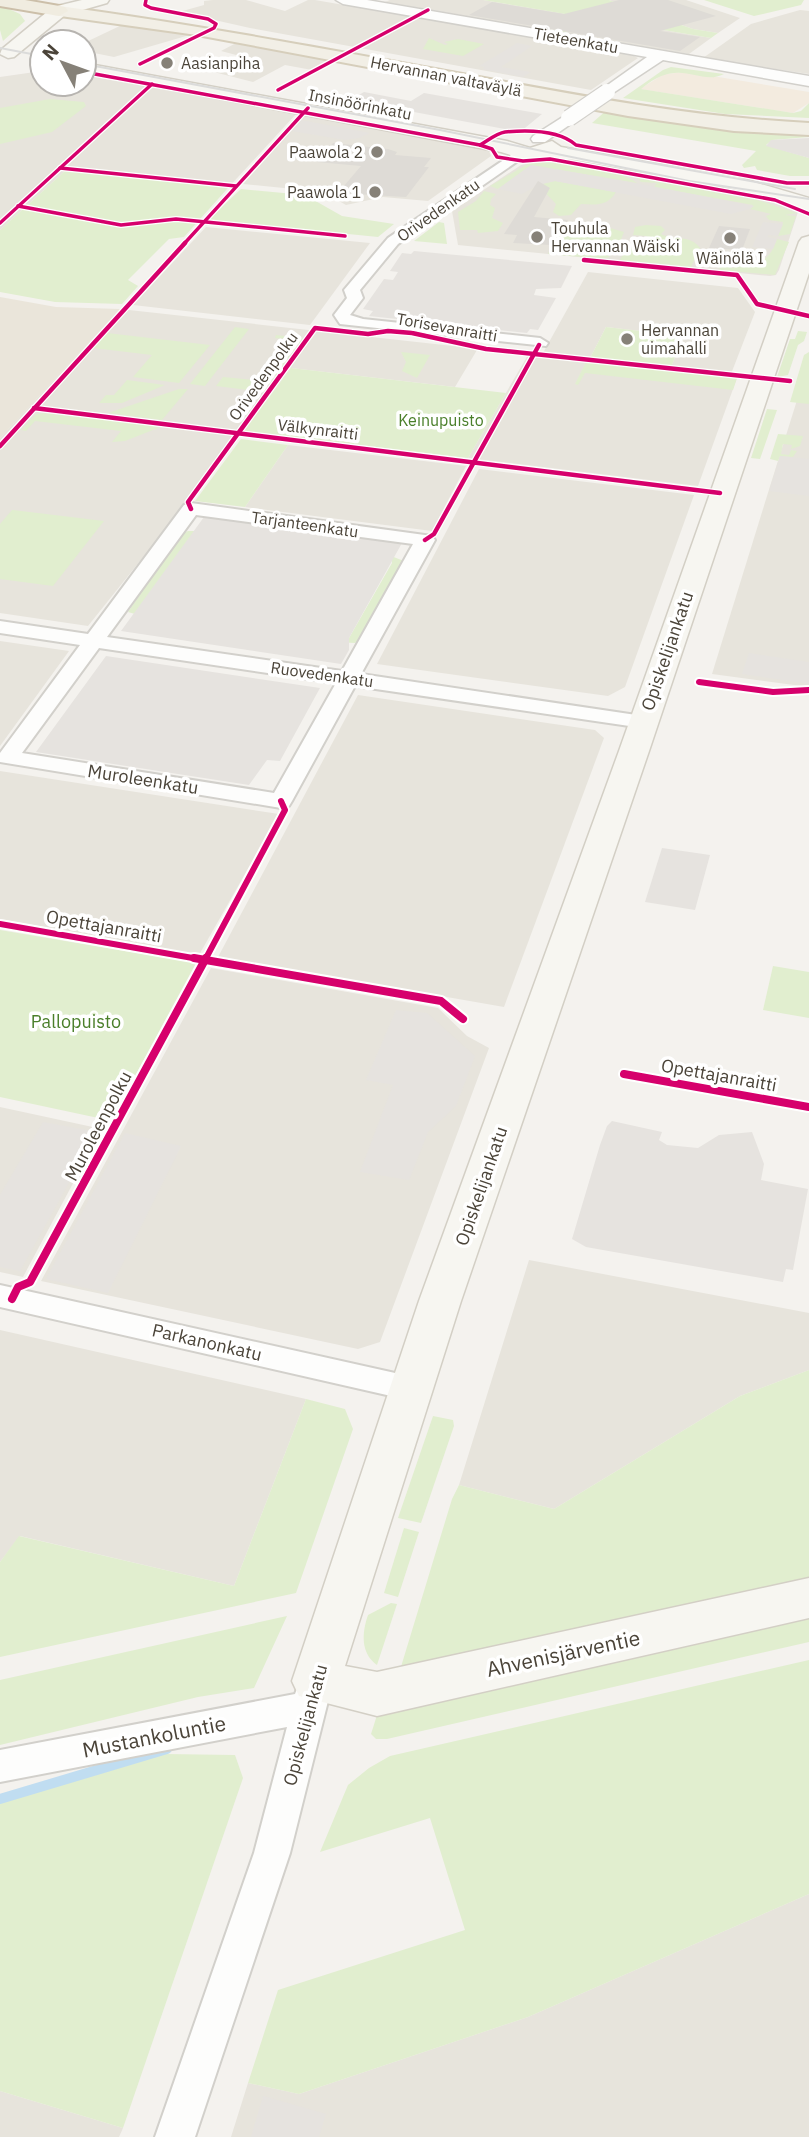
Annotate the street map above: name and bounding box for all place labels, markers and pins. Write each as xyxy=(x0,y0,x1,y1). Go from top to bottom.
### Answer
place label: Aasianpiha xyxy=(181,53,261,73)
marker: Aasianpiha xyxy=(159,55,175,71)
place label: Paawola 2 xyxy=(289,142,363,162)
marker: Paawola 2 xyxy=(369,144,385,160)
place label: Paawola 1 xyxy=(287,182,361,202)
marker: Paawola 1 xyxy=(367,184,383,200)
place label: Touhula Hervannan Wäiski xyxy=(551,218,680,256)
marker: Touhula Hervannan Wäiski xyxy=(529,229,545,245)
marker: Wäinölä I xyxy=(722,230,738,246)
place label: Wäinölä I xyxy=(696,248,764,268)
place label: Hervannan uimahalli xyxy=(641,320,719,358)
marker: Hervannan uimahalli xyxy=(619,331,635,347)

